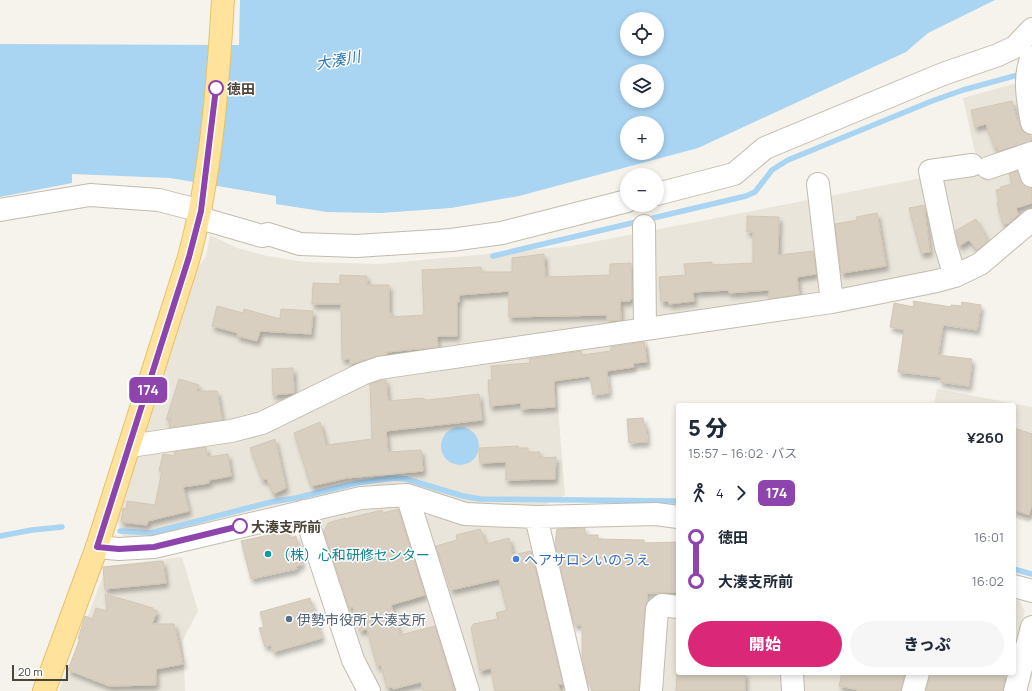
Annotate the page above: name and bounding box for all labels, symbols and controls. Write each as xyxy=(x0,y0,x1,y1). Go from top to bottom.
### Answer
map controls xyxy=(620,12,664,212)
button: locate xyxy=(620,12,664,56)
water label: 大湊川 xyxy=(314,45,364,74)
button: layers xyxy=(620,64,664,108)
place label: 徳田 xyxy=(227,79,255,98)
marker: 徳田 xyxy=(208,80,224,96)
button: + xyxy=(620,116,664,160)
button: − xyxy=(620,168,664,212)
line badge: 174 xyxy=(125,377,171,403)
text: 174 xyxy=(137,380,159,399)
text: 5 分 xyxy=(688,413,727,443)
text: ¥260 xyxy=(967,427,1004,448)
text: 15:57 – 16:02 · バス xyxy=(688,444,797,462)
icon: walk xyxy=(688,482,710,504)
icon: forward xyxy=(730,482,752,504)
text: 174 xyxy=(766,483,787,502)
text: 4 xyxy=(716,484,724,502)
place label: 大湊支所前 xyxy=(251,517,321,536)
marker: 大湊支所前 xyxy=(232,518,248,534)
text: 徳田 xyxy=(718,527,748,548)
text: 16:01 xyxy=(974,528,1004,546)
place label: （株）心和研修センター xyxy=(276,545,430,564)
marker: （株）心和研修センター xyxy=(263,549,273,559)
place label: ヘアサロンいのうえ xyxy=(524,550,650,569)
marker: ヘアサロンいのうえ xyxy=(511,554,521,564)
text: 大湊支所前 xyxy=(718,571,793,592)
text: 16:02 xyxy=(972,572,1004,590)
place label: 伊勢市役所 大湊支所 xyxy=(297,610,426,629)
marker: 伊勢市役所 大湊支所 xyxy=(284,614,294,624)
button: 開始 xyxy=(688,621,842,667)
button: きっぷ xyxy=(850,621,1004,667)
scale bar xyxy=(12,663,68,682)
text: 20 m xyxy=(18,664,43,679)

